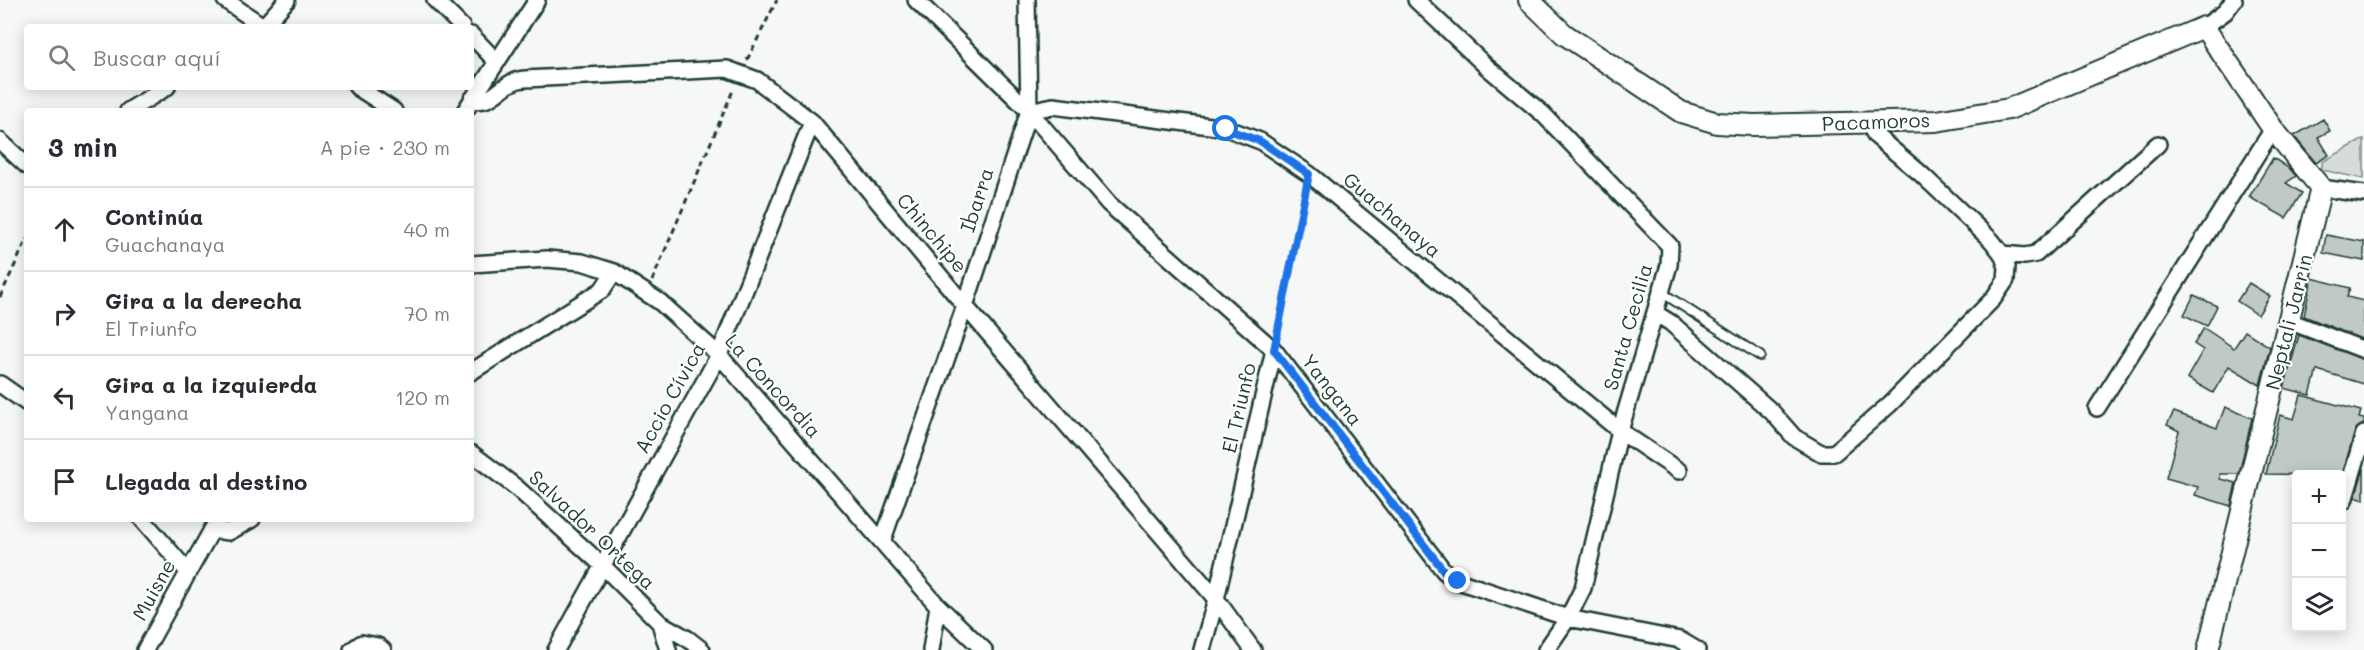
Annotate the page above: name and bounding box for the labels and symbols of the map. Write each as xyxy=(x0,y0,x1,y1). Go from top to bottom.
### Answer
street label: Pacamoros xyxy=(1821,106,1931,136)
route start xyxy=(1212,115,1238,141)
street label: Ibarra xyxy=(953,164,999,235)
street label: Guachanaya xyxy=(1338,166,1447,263)
street label: Chinchipe xyxy=(892,187,974,278)
street label: Neptali Jarrin xyxy=(2259,251,2317,392)
street label: Santa Cecilia xyxy=(1597,260,1658,393)
street label: La Concordia xyxy=(720,328,827,443)
street label: Accio Cívica xyxy=(628,337,710,458)
street label: Yangana xyxy=(1297,348,1369,431)
street label: El Triunfo xyxy=(1215,360,1261,455)
street label: Salvador Ortega xyxy=(524,464,661,595)
street label: Muisne xyxy=(126,554,181,625)
route end xyxy=(1444,567,1470,593)

